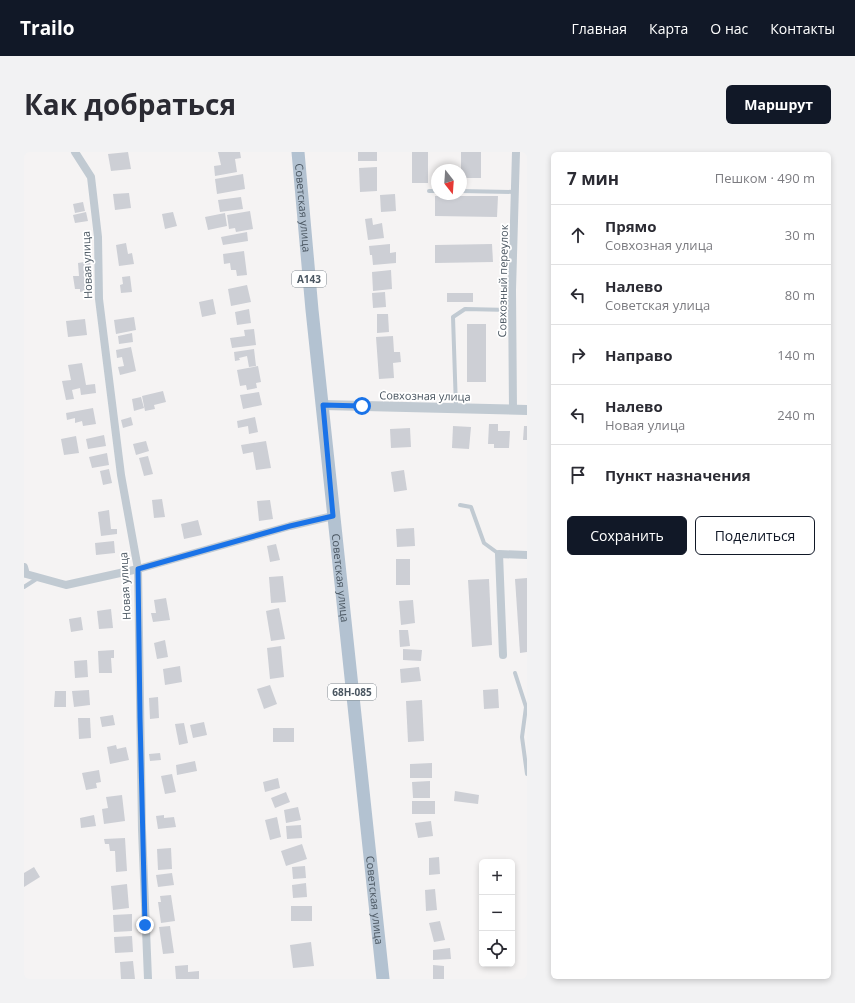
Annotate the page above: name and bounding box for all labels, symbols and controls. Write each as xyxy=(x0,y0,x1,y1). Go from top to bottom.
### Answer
text: Trailo xyxy=(20,15,74,41)
text: Главная xyxy=(572,19,627,38)
text: Карта xyxy=(649,19,688,38)
text: О нас xyxy=(710,19,748,38)
text: Контакты xyxy=(770,19,835,38)
text: Как добраться xyxy=(24,85,236,123)
button: Маршрут xyxy=(726,85,831,124)
street label: Советская улица xyxy=(292,163,315,253)
north arrow xyxy=(431,164,467,200)
text: 7 мин xyxy=(567,167,619,190)
text: Пешком · 490 m xyxy=(715,169,815,187)
text: Прямо xyxy=(605,216,657,236)
street label: Совхозный переулок xyxy=(494,224,511,338)
icon: ahead xyxy=(567,224,589,246)
text: 30 m xyxy=(785,226,815,244)
street label: Новая улица xyxy=(78,231,95,299)
text: Совхозная улица xyxy=(605,236,713,254)
road number: А143 xyxy=(292,271,326,287)
text: Налево xyxy=(605,276,663,296)
icon: left xyxy=(567,284,589,306)
text: 80 m xyxy=(785,286,815,304)
text: Советская улица xyxy=(605,296,710,314)
icon: right xyxy=(567,344,589,366)
text: Направо xyxy=(605,345,673,365)
text: 140 m xyxy=(777,346,815,364)
street label: Совхозная улица xyxy=(379,387,471,404)
text: Налево xyxy=(605,396,663,416)
route start xyxy=(353,397,371,415)
icon: left xyxy=(567,404,589,426)
text: 240 m xyxy=(777,406,815,424)
text: Новая улица xyxy=(605,416,685,434)
icon: arrive xyxy=(567,464,589,486)
text: Пункт назначения xyxy=(605,465,751,485)
button: Сохранить xyxy=(567,516,687,555)
button: Поделиться xyxy=(695,516,815,555)
street label: Советская улица xyxy=(329,533,353,623)
street label: Новая улица xyxy=(115,552,134,620)
road number: 68Н-085 xyxy=(328,684,376,700)
street label: Советская улица xyxy=(363,855,387,945)
map controls xyxy=(479,859,515,967)
button: + xyxy=(479,859,515,895)
button: − xyxy=(479,895,515,931)
route end xyxy=(136,916,154,934)
button: locate xyxy=(479,931,515,967)

